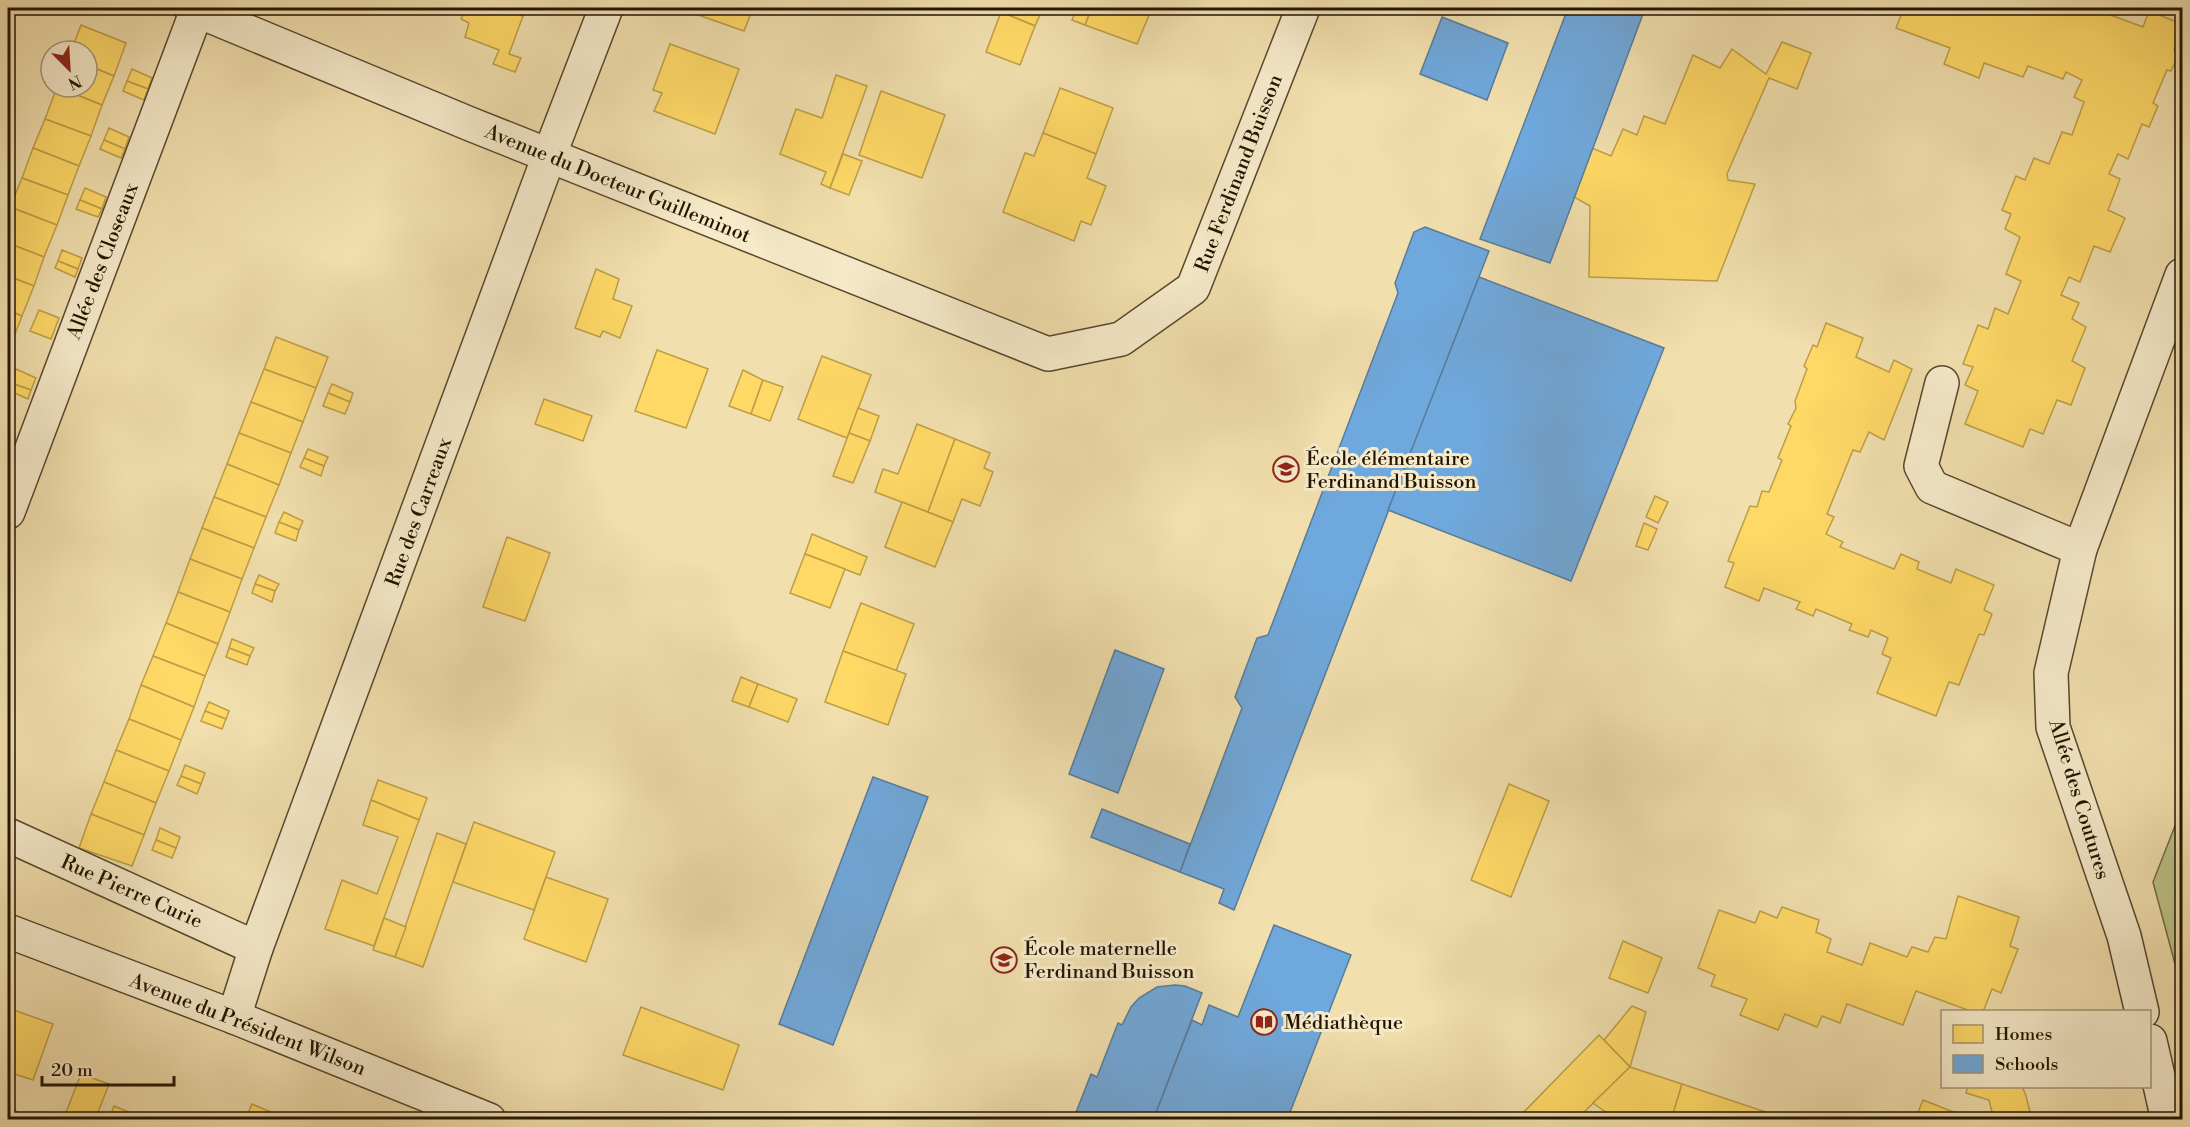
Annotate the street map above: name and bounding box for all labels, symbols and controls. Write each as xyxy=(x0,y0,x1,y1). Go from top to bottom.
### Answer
north arrow xyxy=(39,39,99,99)
text: N xyxy=(65,70,85,94)
street label: Rue Ferdinand Buisson xyxy=(1190,71,1289,276)
street label: Avenue du Docteur Guilleminot xyxy=(480,119,754,249)
street label: Allée des Closeaux xyxy=(62,179,145,344)
street label: Rue des Carreaux xyxy=(381,434,458,591)
place label: École élémentaire Ferdinand Buisson xyxy=(1306,446,1477,495)
school or university icon: École élémentaire Ferdinand Buisson xyxy=(1271,454,1301,484)
street label: Allée des Coutures xyxy=(2042,715,2115,883)
street label: Rue Pierre Curie xyxy=(57,850,206,935)
place label: École maternelle Ferdinand Buisson xyxy=(1024,936,1195,985)
school or university icon: École maternelle Ferdinand Buisson xyxy=(989,945,1019,975)
street label: Avenue du Président Wilson xyxy=(125,968,369,1082)
library icon: Médiathèque xyxy=(1249,1007,1279,1037)
legend xyxy=(1941,1010,2151,1088)
place label: Médiathèque xyxy=(1284,1011,1403,1036)
text: Homes xyxy=(1995,1023,2052,1046)
scale bar xyxy=(42,1049,174,1087)
text: Schools xyxy=(1995,1053,2059,1076)
text: 20 m xyxy=(51,1059,93,1082)

